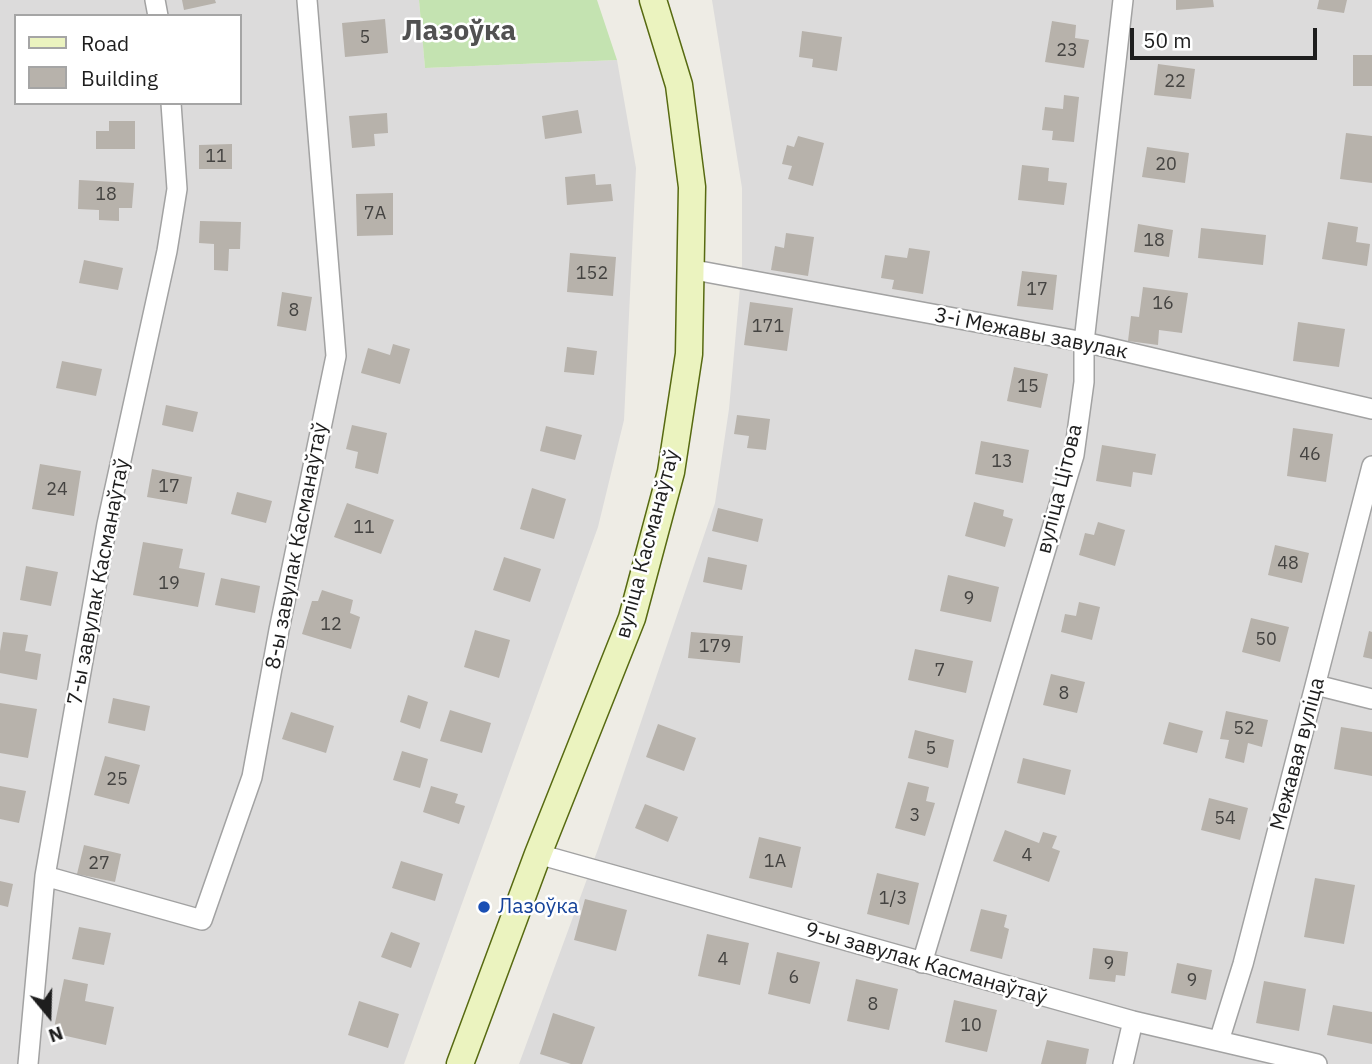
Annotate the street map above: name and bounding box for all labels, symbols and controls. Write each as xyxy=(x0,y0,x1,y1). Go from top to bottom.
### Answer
legend xyxy=(14,14,242,105)
scale bar xyxy=(1134,14,1321,58)
district label: Лазоўка xyxy=(402,15,516,49)
text: 50 m xyxy=(1143,26,1192,54)
house number: 5 xyxy=(360,27,370,49)
text: Road xyxy=(81,29,129,57)
house number: 23 xyxy=(1056,40,1078,62)
text: Building xyxy=(81,64,158,92)
house number: 22 xyxy=(1164,71,1186,93)
house number: 11 xyxy=(205,146,227,168)
house number: 20 xyxy=(1155,154,1177,176)
house number: 18 xyxy=(95,184,117,206)
house number: 7А xyxy=(364,203,386,225)
house number: 18 xyxy=(1143,230,1165,252)
house number: 152 xyxy=(576,263,608,285)
house number: 17 xyxy=(1026,279,1048,301)
house number: 16 xyxy=(1152,293,1174,315)
house number: 8 xyxy=(289,300,299,322)
street label: 3-і Межавы завулак xyxy=(932,303,1130,365)
house number: 171 xyxy=(752,316,784,338)
house number: 15 xyxy=(1017,376,1039,398)
street label: 8-ы завулак Касманаўтаў xyxy=(261,421,333,671)
street label: вуліца Цітова xyxy=(1032,422,1088,556)
house number: 46 xyxy=(1299,444,1321,466)
street label: вуліца Касманаўтаў xyxy=(611,447,685,641)
house number: 13 xyxy=(991,451,1013,473)
street label: 7-ы завулак Касманаўтаў xyxy=(63,457,135,707)
house number: 17 xyxy=(158,476,180,498)
house number: 24 xyxy=(46,479,68,501)
house number: 11 xyxy=(353,517,375,539)
house number: 48 xyxy=(1277,553,1299,575)
house number: 19 xyxy=(158,573,180,595)
house number: 9 xyxy=(964,588,974,610)
house number: 12 xyxy=(320,614,342,636)
house number: 50 xyxy=(1255,629,1277,651)
house number: 179 xyxy=(699,636,731,658)
house number: 7 xyxy=(935,660,945,682)
street label: Межавая вуліца xyxy=(1266,675,1330,833)
house number: 8 xyxy=(1059,683,1069,705)
house number: 52 xyxy=(1233,718,1255,740)
house number: 5 xyxy=(926,738,936,760)
house number: 25 xyxy=(106,769,128,791)
house number: 3 xyxy=(910,805,920,827)
house number: 54 xyxy=(1214,808,1236,830)
house number: 4 xyxy=(1022,845,1032,867)
house number: 1А xyxy=(764,851,786,873)
house number: 27 xyxy=(88,853,110,875)
house number: 1/3 xyxy=(879,888,907,910)
place label: Лазоўка xyxy=(498,894,579,920)
marker: Лазоўка xyxy=(476,899,492,915)
street label: 9-ы завулак Касманаўтаў xyxy=(802,917,1050,1011)
house number: 4 xyxy=(718,949,728,971)
house number: 9 xyxy=(1104,953,1114,975)
house number: 6 xyxy=(789,967,799,989)
house number: 9 xyxy=(1187,970,1197,992)
north arrow xyxy=(14,980,84,1050)
house number: 8 xyxy=(868,994,878,1016)
house number: 10 xyxy=(960,1015,982,1037)
text: N xyxy=(45,1021,66,1048)

